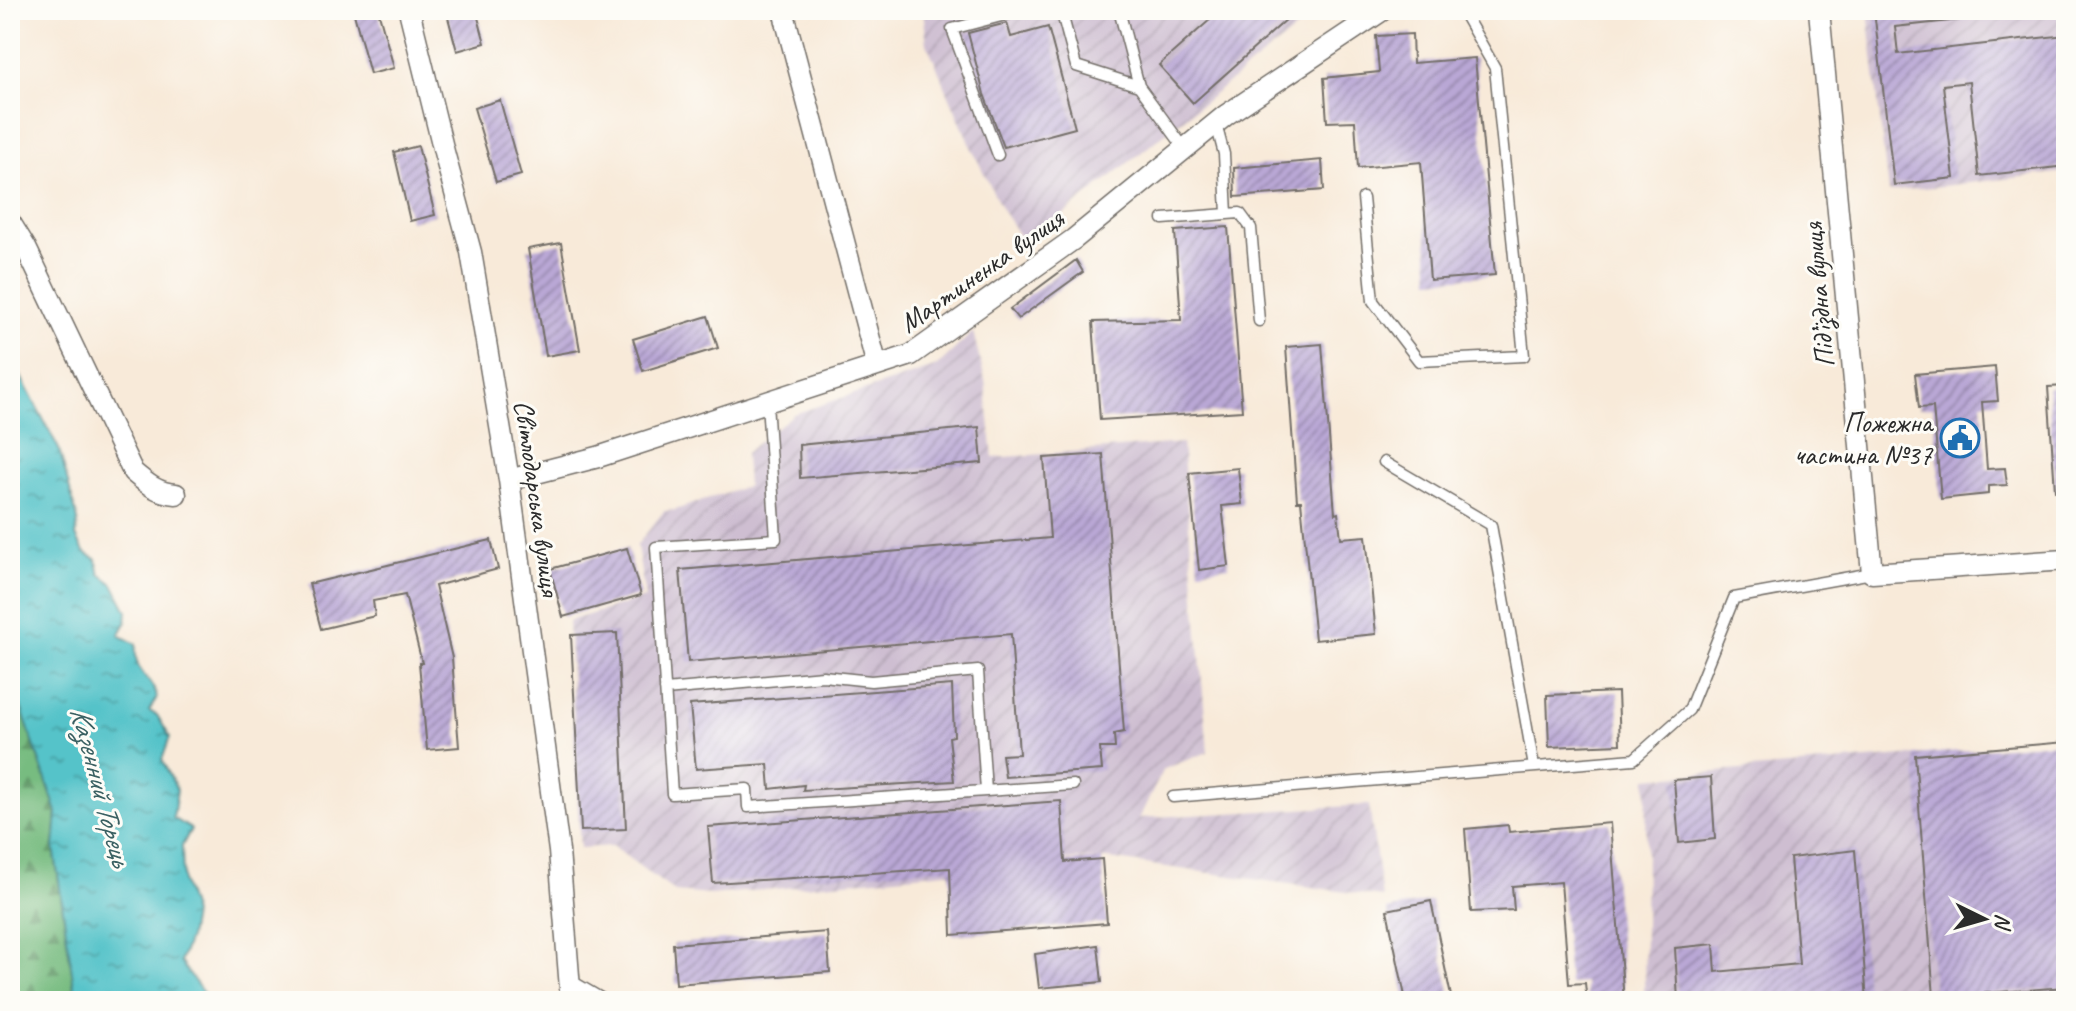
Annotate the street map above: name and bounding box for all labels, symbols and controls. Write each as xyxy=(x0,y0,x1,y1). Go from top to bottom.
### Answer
street label: Мартиненка вулиця xyxy=(892,200,1071,340)
street label: Під’їздна вулиця xyxy=(1795,220,1843,369)
street label: Світлодарська вулиця xyxy=(506,398,569,601)
place label: Пожежна частина №37 xyxy=(1795,405,1935,472)
public building icon: Пожежна частина №37 xyxy=(1939,417,1981,459)
water label: Казенний Торець xyxy=(62,703,141,873)
north arrow xyxy=(1944,879,2024,959)
text: N xyxy=(1988,913,2017,932)

